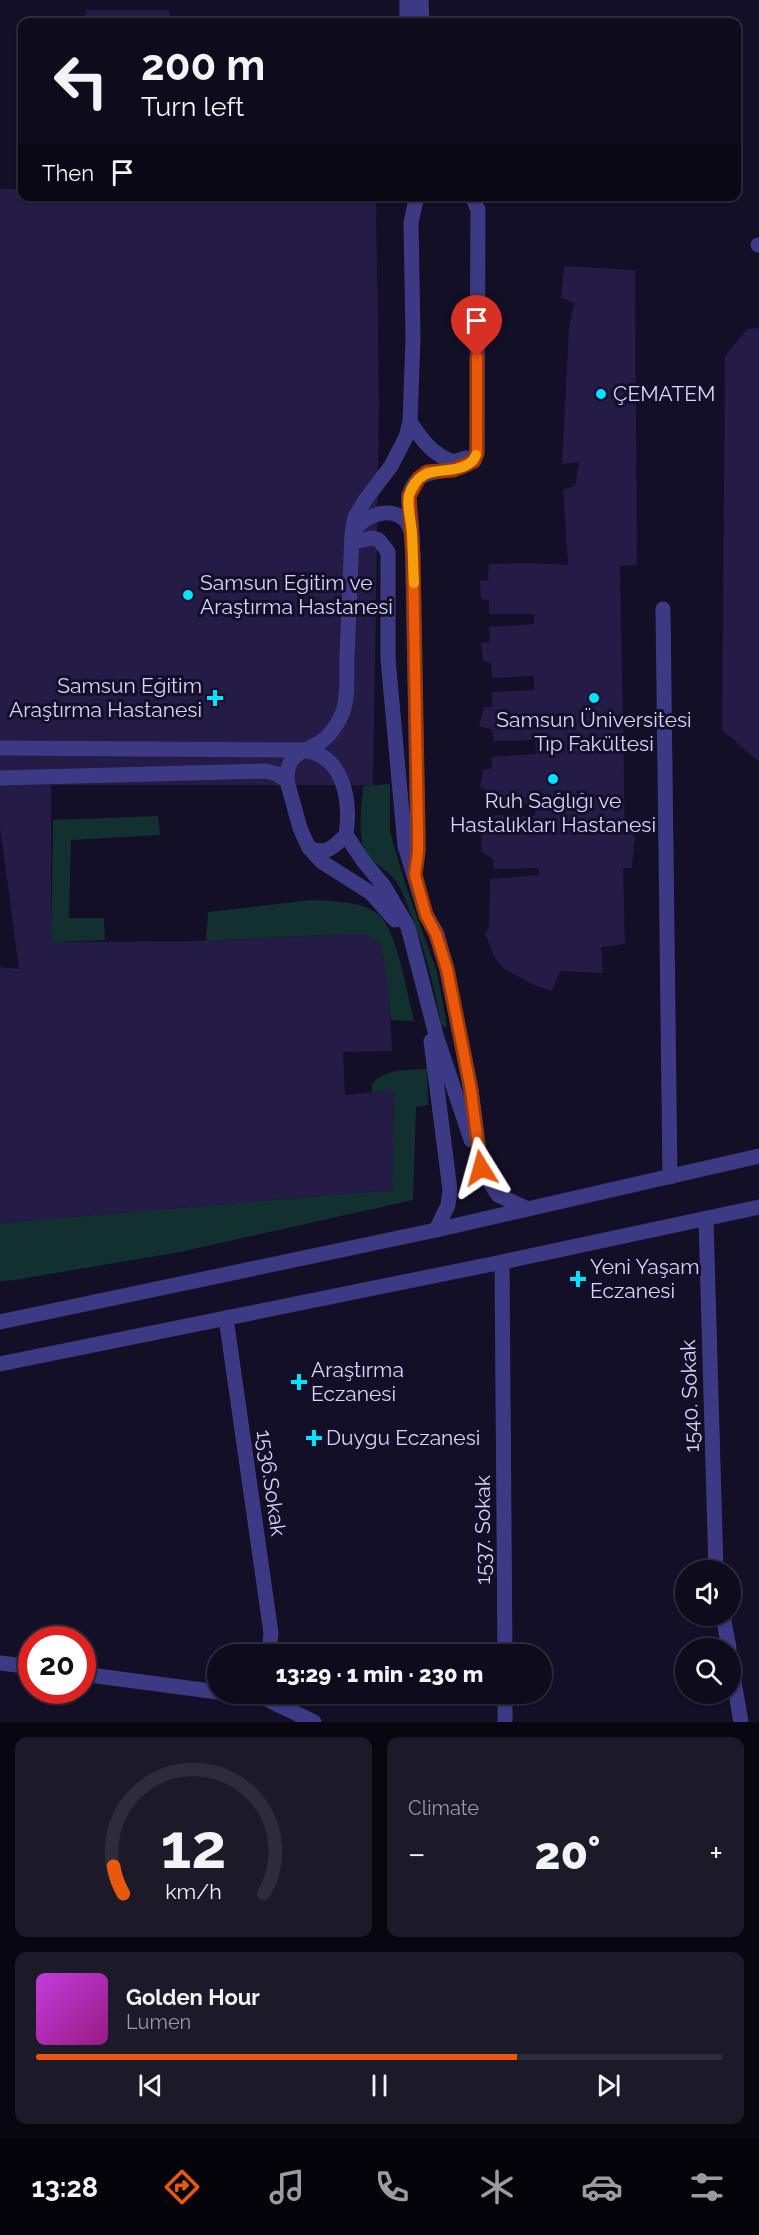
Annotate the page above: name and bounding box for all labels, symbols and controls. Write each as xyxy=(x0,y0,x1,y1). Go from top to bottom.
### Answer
text: 200 m xyxy=(141,41,265,90)
icon: left xyxy=(42,42,120,120)
text: Turn left xyxy=(141,91,244,122)
icon: arrive xyxy=(106,156,139,189)
text: Then xyxy=(42,160,94,186)
pin xyxy=(451,295,502,357)
icon: arrive xyxy=(460,304,493,337)
place label: ÇEMATEM xyxy=(613,381,715,406)
marker: ÇEMATEM xyxy=(594,387,608,401)
place label: Samsun Eğitim ve Araştırma Hastanesi xyxy=(200,570,393,619)
marker: Samsun Eğitim ve Araştırma Hastanesi xyxy=(181,588,195,602)
place label: Samsun Eğitim Araştırma Hastanesi xyxy=(9,673,202,722)
marker: Samsun Eğitim Araştırma Hastanesi xyxy=(206,689,224,707)
marker: Samsun Üniversitesi Tıp Fakültesi xyxy=(587,691,601,705)
place label: Samsun Üniversitesi Tıp Fakültesi xyxy=(496,707,692,756)
marker: Ruh Sağlığı ve Hastalıkları Hastanesi xyxy=(546,772,560,786)
place label: Ruh Sağlığı ve Hastalıkları Hastanesi xyxy=(450,788,656,837)
position arrow xyxy=(449,1136,513,1200)
place label: Yeni Yaşam Eczanesi xyxy=(590,1254,700,1303)
marker: Yeni Yaşam Eczanesi xyxy=(571,1272,585,1286)
street label: 1540. Sokak xyxy=(675,1339,704,1453)
place label: Araştırma Eczanesi xyxy=(311,1357,404,1406)
marker: Araştırma Eczanesi xyxy=(292,1375,306,1389)
place label: Duygu Eczanesi xyxy=(326,1425,480,1450)
street label: 1536.Sokak xyxy=(252,1428,291,1538)
marker: Duygu Eczanesi xyxy=(307,1431,321,1445)
street label: 1537. Sokak xyxy=(470,1475,495,1585)
map controls xyxy=(675,1560,741,1704)
button: sound xyxy=(675,1560,741,1626)
speed limit sign: 20 xyxy=(18,1626,96,1704)
button: search xyxy=(675,1638,741,1704)
text: 13:29 · 1 min · 230 m xyxy=(276,1661,483,1687)
text: Climate xyxy=(408,1796,479,1820)
text: 12 xyxy=(160,1809,227,1883)
text: 20° xyxy=(534,1827,601,1880)
text: − xyxy=(408,1834,426,1873)
text: + xyxy=(709,1834,723,1873)
text: km/h xyxy=(165,1879,222,1904)
text: Golden Hour xyxy=(126,1984,260,2010)
text: Lumen xyxy=(126,2010,191,2034)
icon: previous xyxy=(134,2069,167,2102)
icon: pause xyxy=(363,2069,396,2102)
icon: next xyxy=(592,2069,625,2102)
icon: directions xyxy=(161,2166,203,2208)
icon: music xyxy=(266,2166,308,2208)
icon: phone xyxy=(371,2166,413,2208)
icon: climate xyxy=(476,2166,518,2208)
icon: car xyxy=(581,2166,623,2208)
icon: filters xyxy=(686,2166,728,2208)
text: 13:28 xyxy=(31,2172,98,2203)

